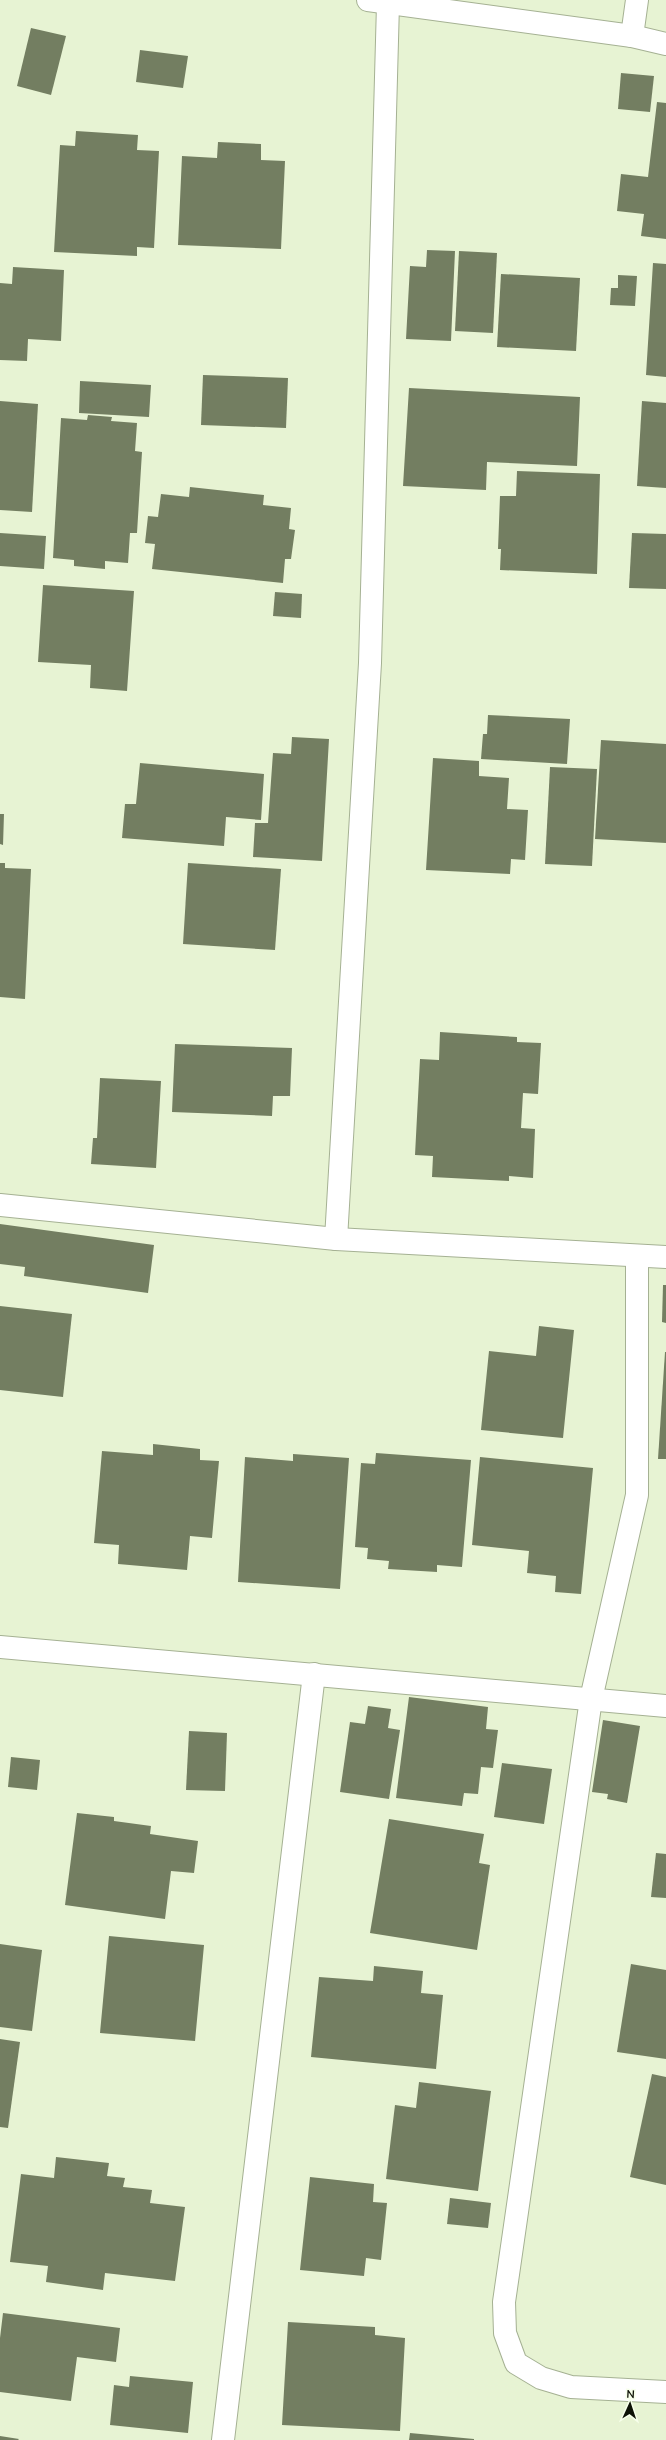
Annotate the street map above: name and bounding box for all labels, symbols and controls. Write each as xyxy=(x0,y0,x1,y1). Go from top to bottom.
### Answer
north arrow xyxy=(610,2384,650,2424)
text: N xyxy=(626,2387,635,2401)

